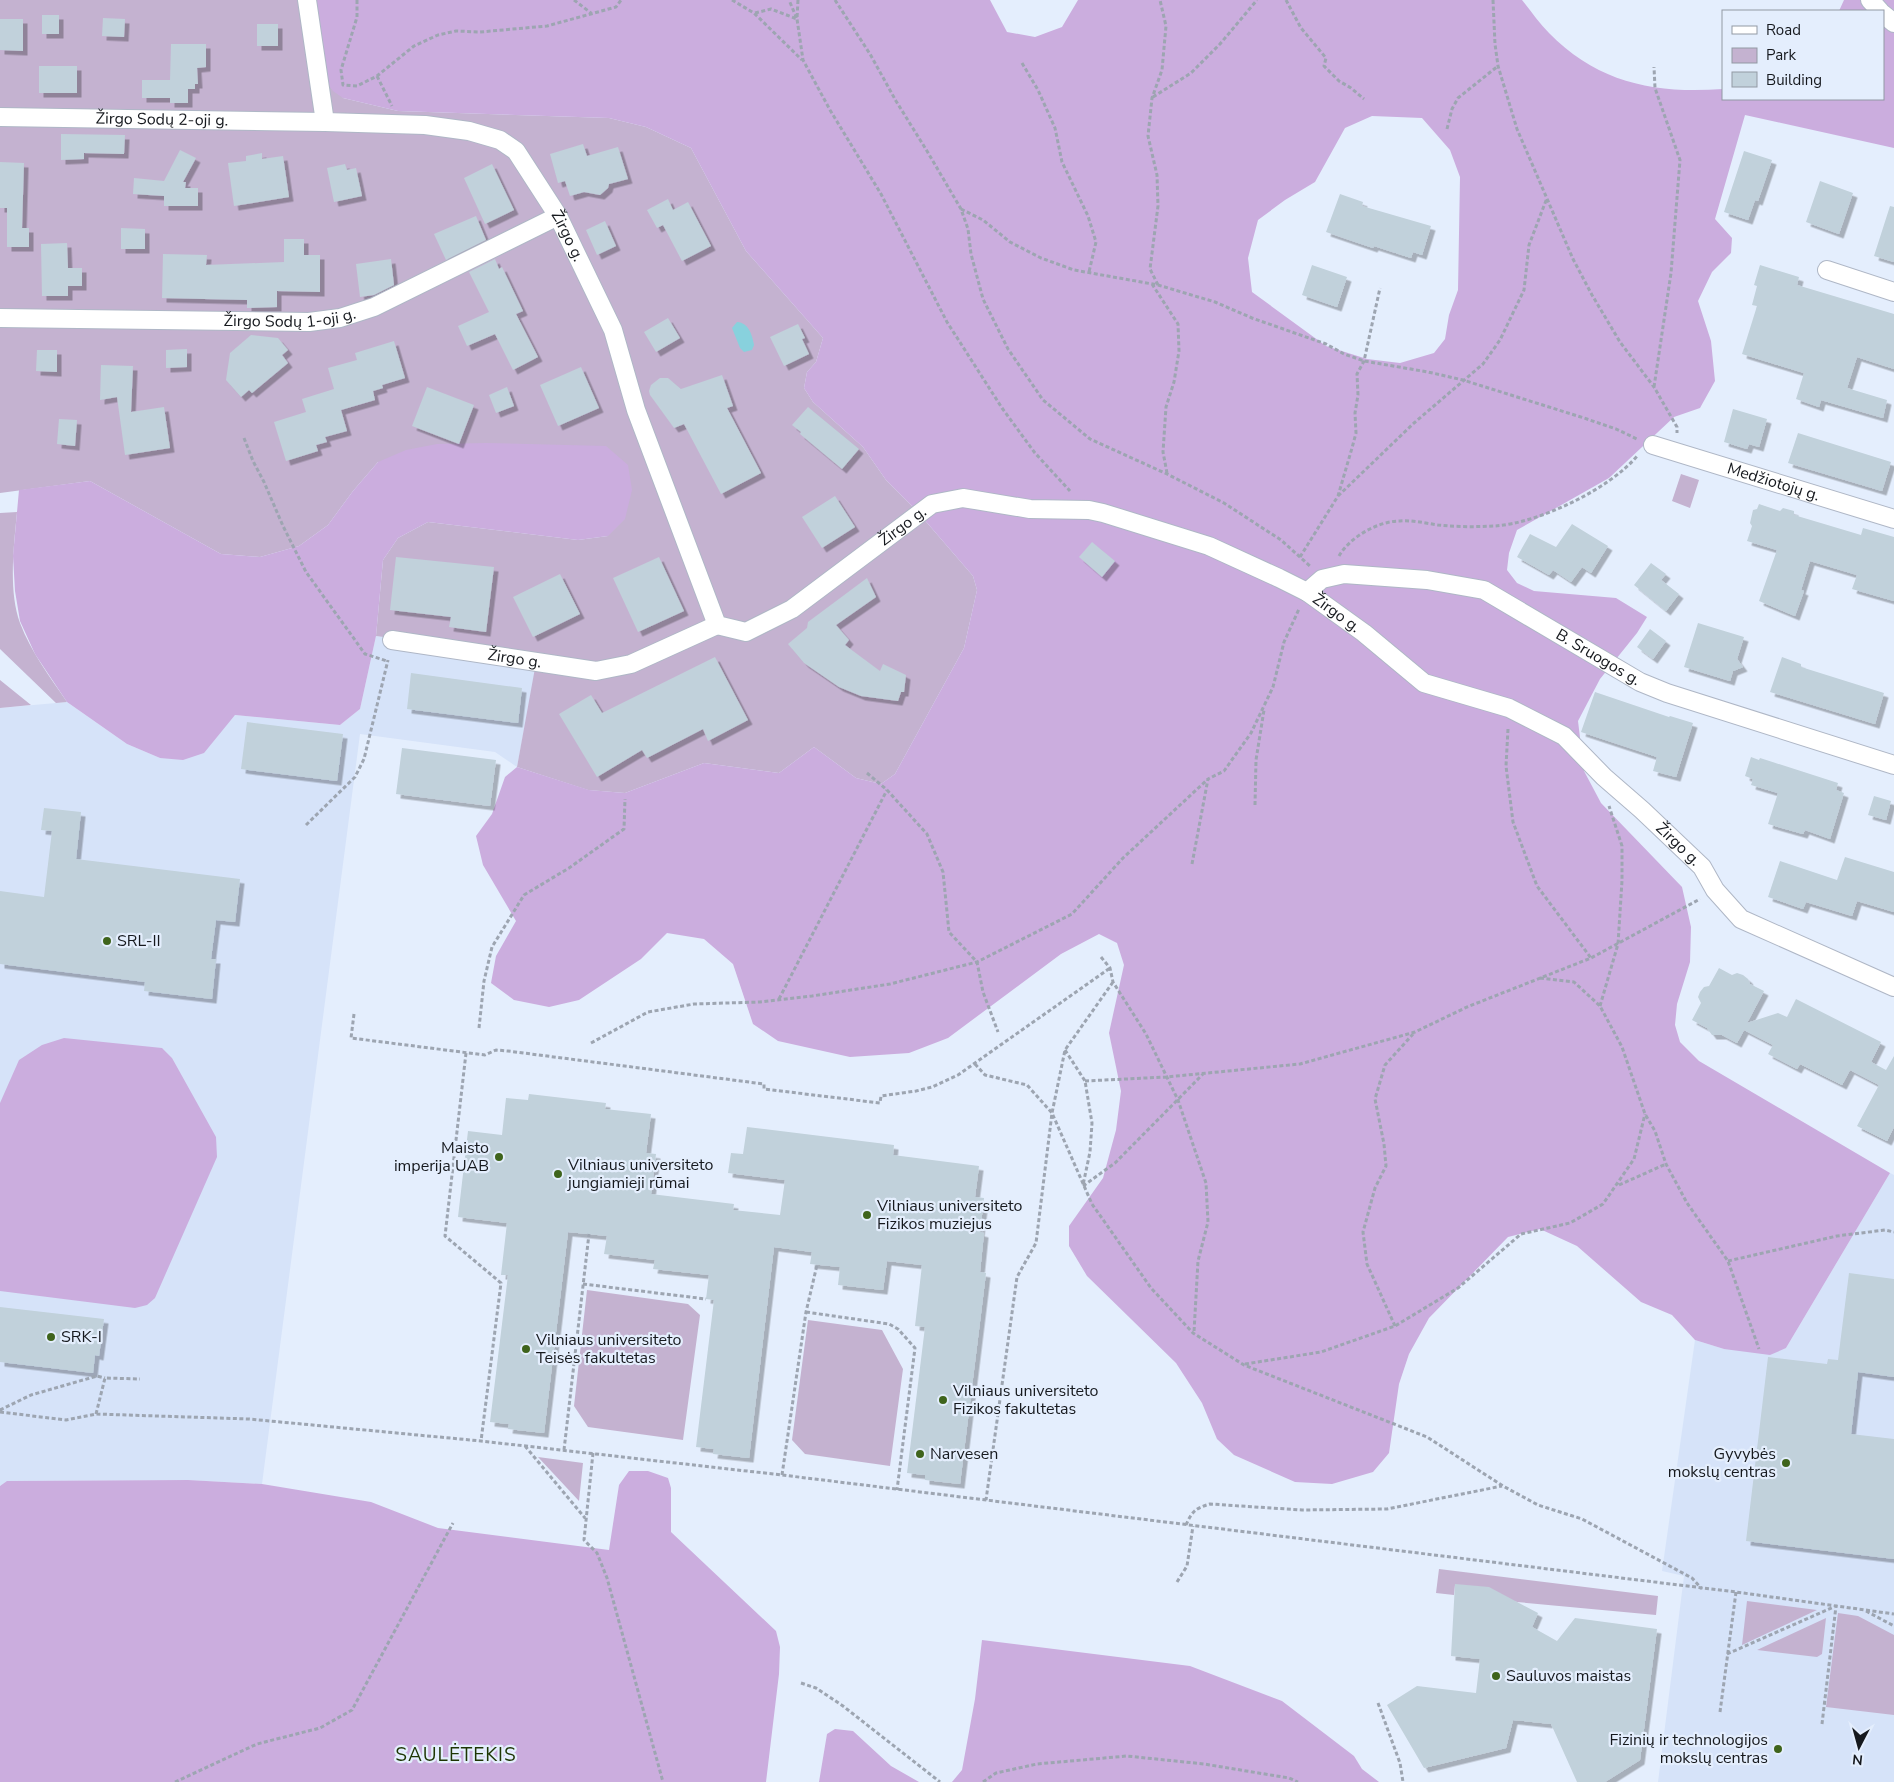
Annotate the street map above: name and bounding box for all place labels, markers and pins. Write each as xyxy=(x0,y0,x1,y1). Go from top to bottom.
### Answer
place label: SRL-II xyxy=(117,930,161,952)
marker: SRL-II xyxy=(101,935,113,947)
place label: Maisto imperija UAB xyxy=(394,1137,489,1177)
marker: Maisto imperija UAB xyxy=(493,1151,505,1163)
place label: Vilniaus universiteto jungiamieji rūmai xyxy=(567,1154,714,1194)
marker: Vilniaus universiteto jungiamieji rūmai xyxy=(552,1168,564,1180)
place label: Vilniaus universiteto Fizikos muziejus xyxy=(876,1195,1023,1235)
marker: Vilniaus universiteto Fizikos muziejus xyxy=(861,1209,873,1221)
place label: SRK-I xyxy=(61,1326,102,1348)
place label: Vilniaus universiteto Teisės fakultetas xyxy=(535,1329,682,1369)
marker: SRK-I xyxy=(45,1331,57,1343)
marker: Vilniaus universiteto Teisės fakultetas xyxy=(520,1343,532,1355)
place label: Vilniaus universiteto Fizikos fakultetas xyxy=(952,1380,1099,1420)
marker: Vilniaus universiteto Fizikos fakultetas xyxy=(937,1394,949,1406)
place label: Narvesen xyxy=(930,1443,998,1465)
place label: Gyvybės mokslų centras xyxy=(1668,1443,1776,1483)
marker: Narvesen xyxy=(914,1448,926,1460)
marker: Gyvybės mokslų centras xyxy=(1780,1457,1792,1469)
place label: Sauluvos maistas xyxy=(1506,1665,1631,1687)
marker: Sauluvos maistas xyxy=(1490,1670,1502,1682)
place label: Fizinių ir technologijos mokslų centras xyxy=(1609,1729,1768,1769)
marker: Fizinių ir technologijos mokslų centras xyxy=(1772,1743,1784,1755)

